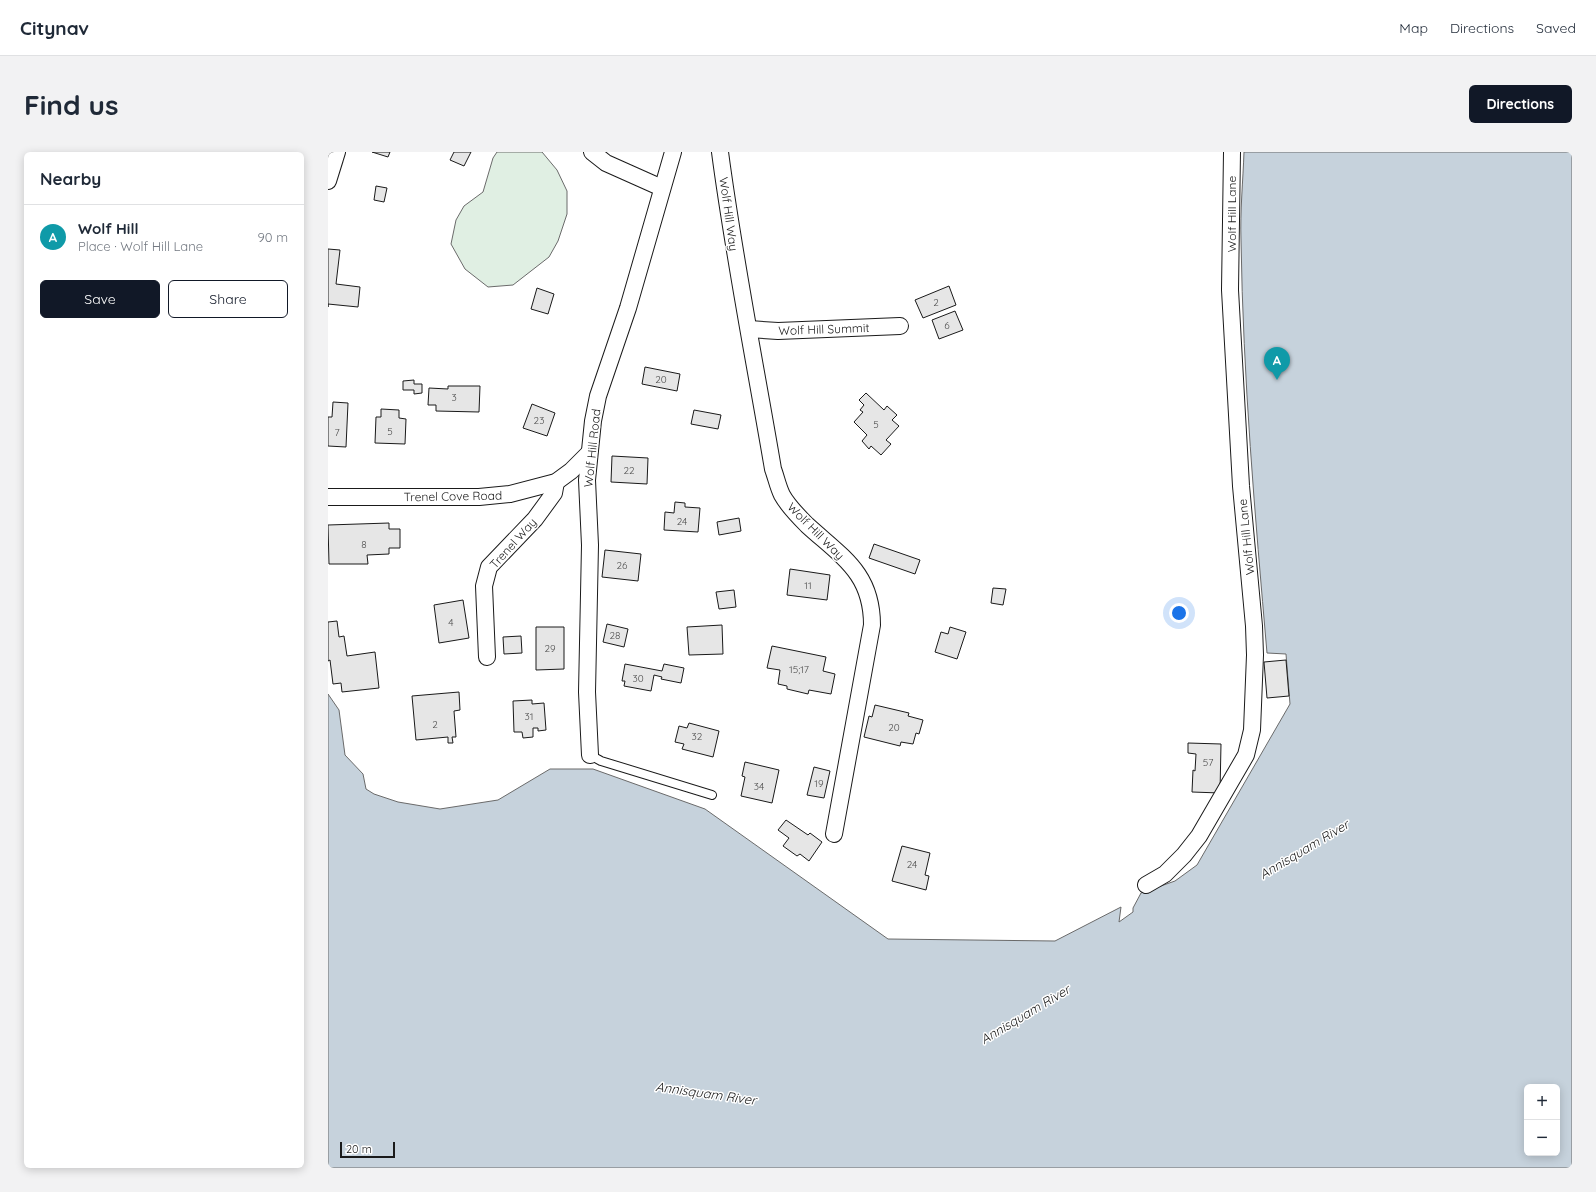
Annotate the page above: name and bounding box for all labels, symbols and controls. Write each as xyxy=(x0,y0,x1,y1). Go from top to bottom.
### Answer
text: Citynav xyxy=(20,16,89,40)
text: Map xyxy=(1399,19,1428,37)
text: Directions xyxy=(1450,19,1514,37)
text: Saved xyxy=(1536,19,1576,37)
button: Directions xyxy=(1469,85,1572,123)
text: Find us xyxy=(24,87,118,122)
text: Nearby xyxy=(40,168,101,189)
street label: Wolf Hill Way xyxy=(716,176,742,252)
street label: Wolf Hill Lane xyxy=(1224,176,1239,252)
text: Wolf Hill xyxy=(78,219,139,238)
text: A xyxy=(49,229,57,245)
text: 90 m xyxy=(258,229,288,245)
text: Place · Wolf Hill Lane xyxy=(78,238,203,254)
button: Save xyxy=(40,280,160,318)
button: Share xyxy=(168,280,288,318)
house number: 2 xyxy=(933,296,939,309)
house number: 6 xyxy=(944,319,950,332)
street label: Wolf Hill Summit xyxy=(778,320,870,338)
pin: A xyxy=(1264,347,1290,380)
house number: 20 xyxy=(655,373,667,386)
house number: 3 xyxy=(451,391,457,404)
street label: Wolf Hill Road xyxy=(580,408,604,488)
house number: 23 xyxy=(534,414,544,427)
house number: 5 xyxy=(873,418,879,431)
house number: 5 xyxy=(387,425,393,438)
house number: 7 xyxy=(334,426,340,439)
house number: 22 xyxy=(623,464,635,477)
street label: Trenel Cove Road xyxy=(404,488,502,504)
street label: Wolf Hill Lane xyxy=(1235,498,1257,576)
street label: Wolf Hill Way xyxy=(784,499,848,563)
street label: Trenel Way xyxy=(486,515,540,571)
house number: 24 xyxy=(677,515,687,528)
house number: 8 xyxy=(361,538,367,551)
house number: 26 xyxy=(617,559,628,572)
house number: 11 xyxy=(804,579,812,592)
your location xyxy=(1169,603,1189,623)
house number: 4 xyxy=(448,616,454,629)
house number: 28 xyxy=(610,629,620,642)
house number: 29 xyxy=(544,642,556,655)
house number: 15;17 xyxy=(789,663,809,676)
house number: 30 xyxy=(632,672,644,685)
house number: 31 xyxy=(525,710,533,723)
house number: 2 xyxy=(432,718,438,731)
house number: 20 xyxy=(888,721,900,734)
house number: 32 xyxy=(692,730,703,743)
house number: 57 xyxy=(1203,756,1213,769)
house number: 19 xyxy=(814,777,824,790)
house number: 34 xyxy=(754,780,764,793)
water label: Annisquam River xyxy=(1256,815,1353,882)
house number: 24 xyxy=(907,858,917,871)
water label: Annisquam River xyxy=(977,980,1074,1047)
water label: Annisquam River xyxy=(655,1078,759,1108)
map controls xyxy=(1524,1084,1560,1156)
button: + xyxy=(1524,1084,1560,1120)
button: − xyxy=(1524,1120,1560,1156)
scale bar xyxy=(340,1140,395,1159)
text: 20 m xyxy=(346,1142,372,1156)

